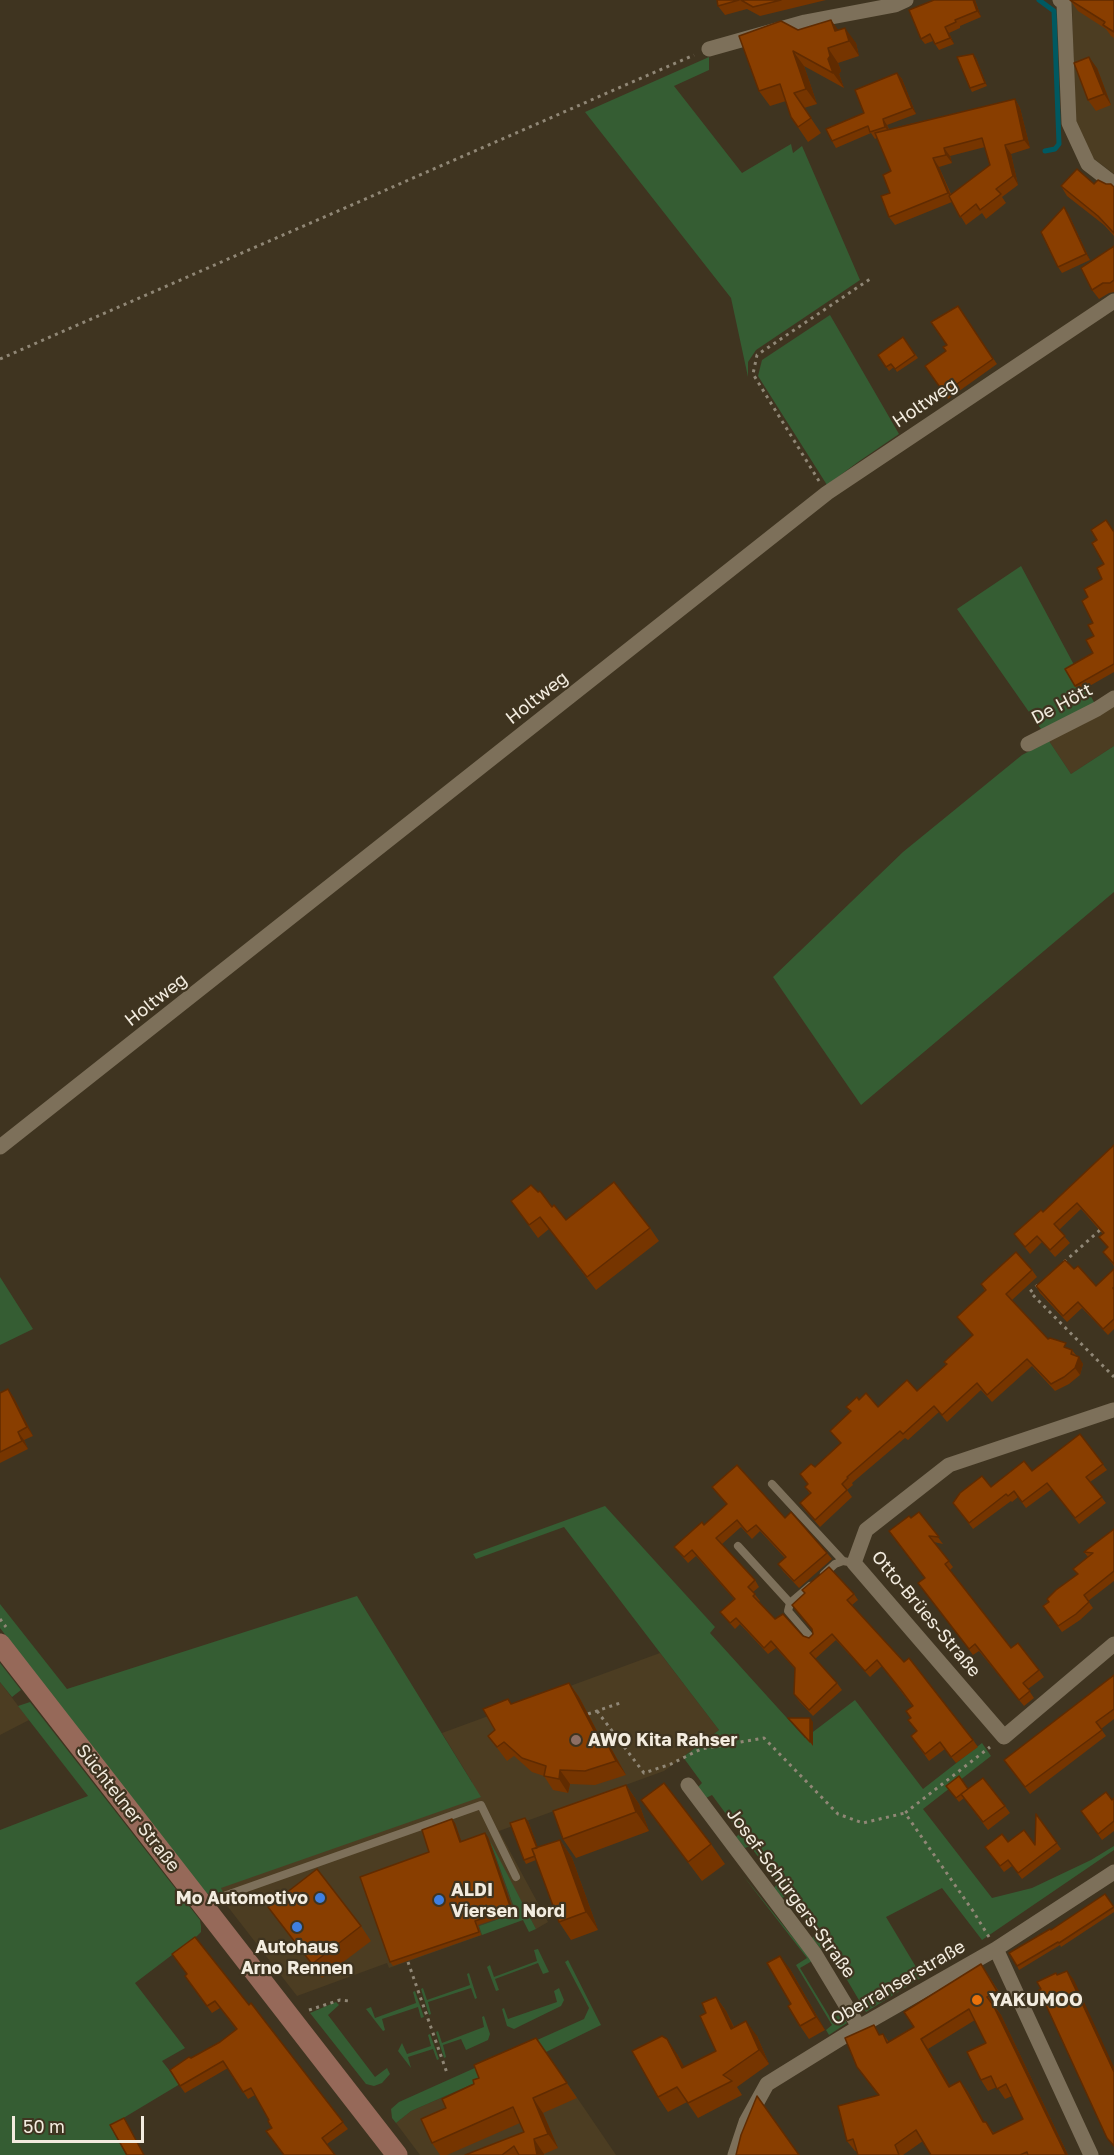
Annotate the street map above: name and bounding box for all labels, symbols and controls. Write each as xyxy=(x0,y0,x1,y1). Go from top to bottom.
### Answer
street label: Holtweg xyxy=(889,374,961,432)
street label: Holtweg xyxy=(502,667,572,729)
street label: De Hött xyxy=(1028,679,1096,729)
street label: Holtweg xyxy=(121,969,191,1031)
street label: Otto-Brües-Straße xyxy=(867,1546,985,1682)
place label: AWO Kita Rahser xyxy=(588,1729,737,1751)
marker: AWO Kita Rahser xyxy=(569,1733,583,1747)
street label: Süchtelner Straße xyxy=(72,1740,184,1876)
street label: Josef-Schürgers-Straße xyxy=(722,1804,860,1982)
place label: ALDI Viersen Nord xyxy=(451,1879,565,1922)
place label: Mo Automotivo xyxy=(176,1887,308,1909)
marker: Mo Automotivo xyxy=(313,1891,327,1905)
marker: ALDI Viersen Nord xyxy=(432,1893,446,1907)
marker: Autohaus Arno Rennen xyxy=(290,1920,304,1934)
place label: Autohaus Arno Rennen xyxy=(241,1936,353,1978)
street label: Oberrahserstraße xyxy=(827,1936,969,2030)
place label: YAKUMOO xyxy=(989,1989,1083,2011)
marker: YAKUMOO xyxy=(970,1993,984,2007)
scale bar xyxy=(15,2104,147,2142)
text: 50 m xyxy=(23,2115,65,2137)

